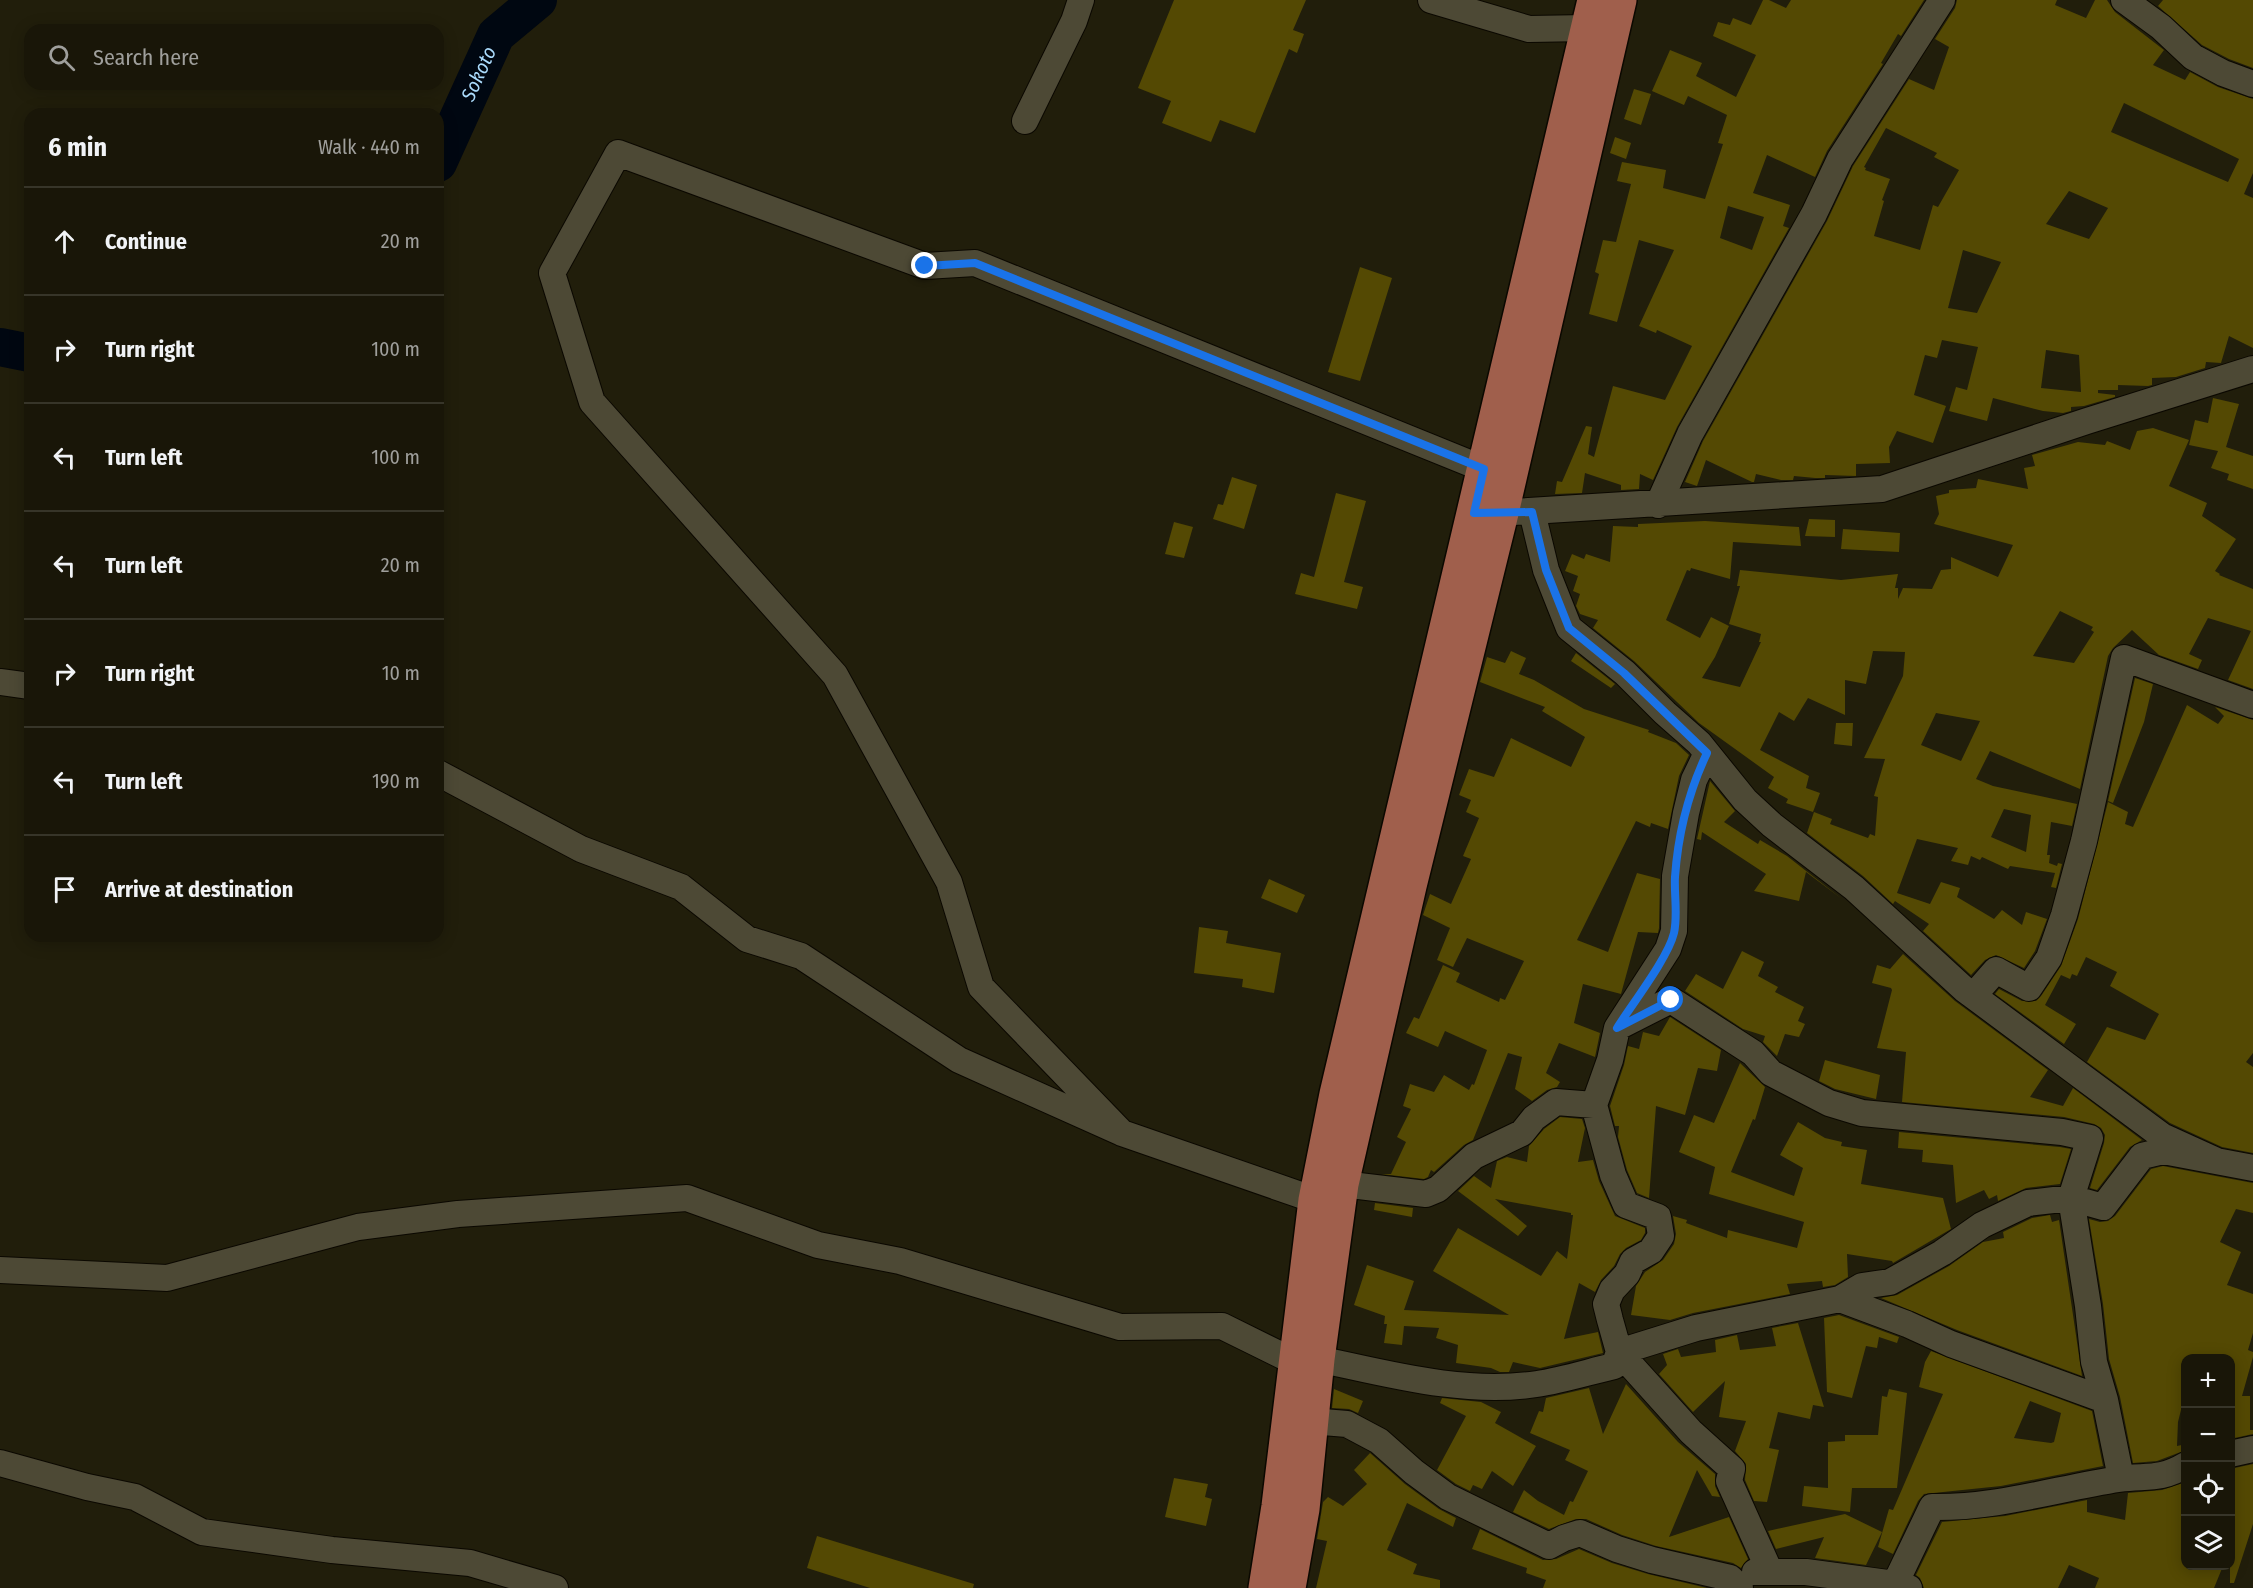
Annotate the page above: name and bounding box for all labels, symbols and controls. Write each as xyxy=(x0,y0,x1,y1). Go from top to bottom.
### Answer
search box xyxy=(24,24,444,90)
icon: search xyxy=(45,41,78,74)
water label: Sokoto xyxy=(455,43,501,106)
text: Search here xyxy=(93,44,199,71)
text: 6 min xyxy=(48,132,107,163)
text: Walk · 440 m xyxy=(318,135,420,159)
icon: ahead xyxy=(48,225,81,258)
text: Continue xyxy=(105,228,187,255)
text: 20 m xyxy=(381,229,420,253)
route end xyxy=(911,252,937,278)
icon: right xyxy=(48,333,81,366)
text: Turn right xyxy=(105,336,194,363)
text: 100 m xyxy=(371,337,420,361)
icon: left xyxy=(48,441,81,474)
text: Turn left xyxy=(105,444,183,471)
text: 100 m xyxy=(371,445,420,469)
icon: left xyxy=(48,549,81,582)
text: Turn left xyxy=(105,552,183,579)
text: 20 m xyxy=(381,553,420,577)
icon: right xyxy=(48,657,81,690)
text: Turn right xyxy=(105,660,194,687)
text: 10 m xyxy=(382,661,420,685)
icon: left xyxy=(48,765,81,798)
text: Turn left xyxy=(105,768,183,795)
text: 190 m xyxy=(372,769,420,793)
icon: arrive xyxy=(48,873,81,906)
text: Arrive at destination xyxy=(105,876,293,903)
route start xyxy=(1657,986,1683,1012)
map controls xyxy=(2181,1354,2235,1570)
button: + xyxy=(2181,1354,2235,1408)
button: − xyxy=(2181,1408,2235,1462)
button: locate xyxy=(2181,1462,2235,1516)
button: layers xyxy=(2181,1516,2235,1570)

